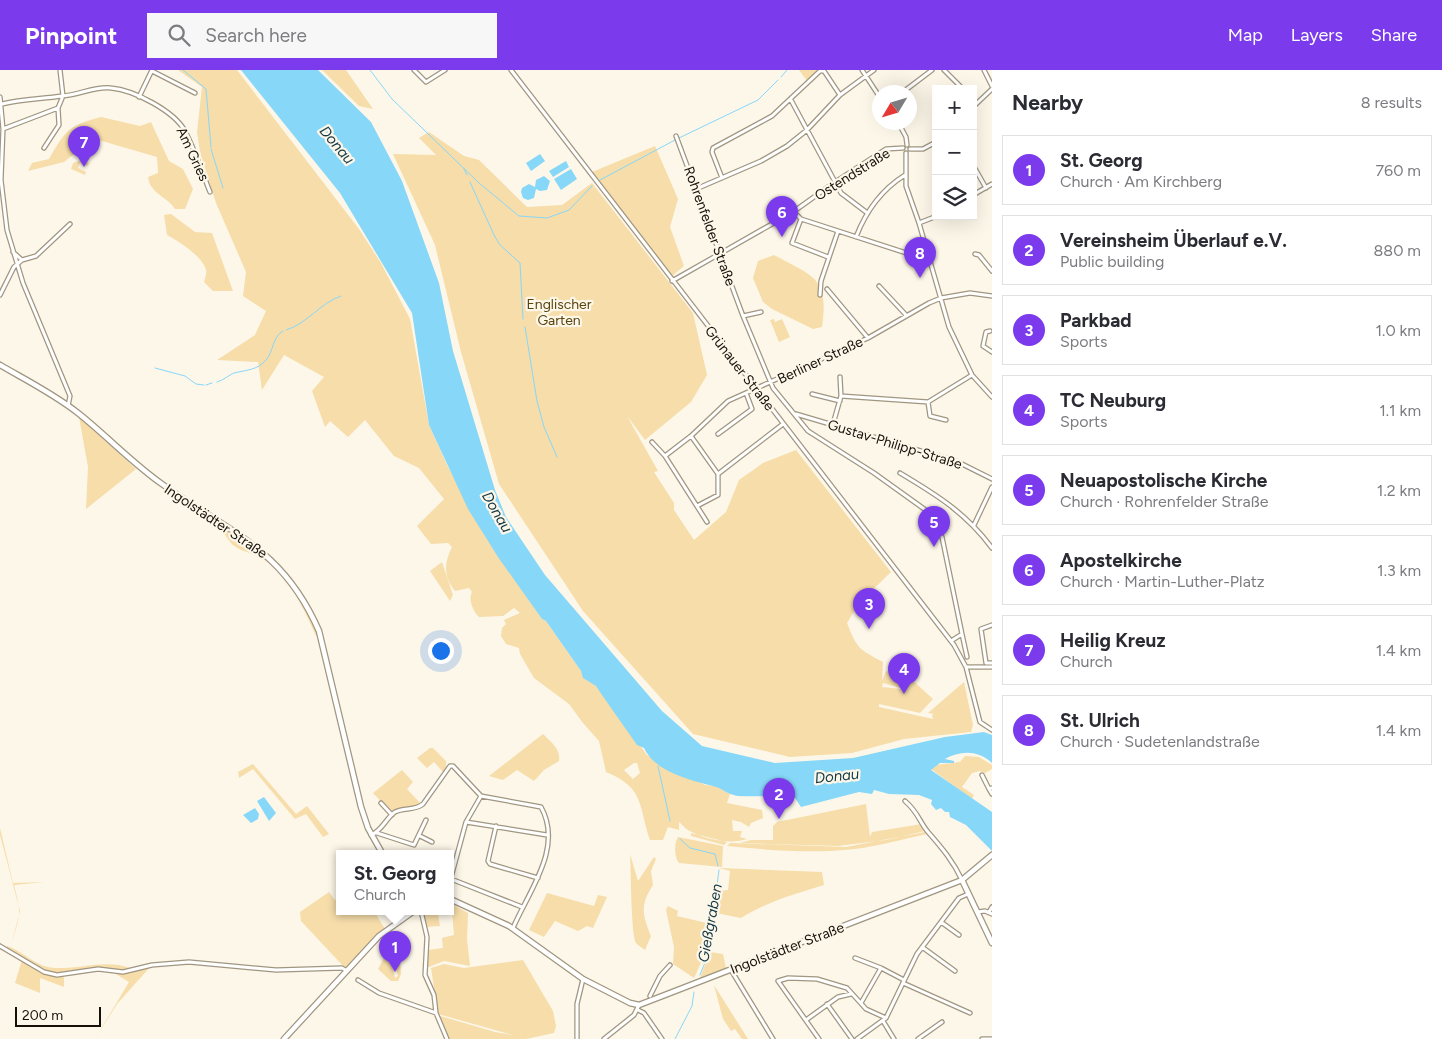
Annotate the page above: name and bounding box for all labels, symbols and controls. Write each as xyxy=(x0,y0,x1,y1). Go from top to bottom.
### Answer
search box xyxy=(147,13,497,58)
text: Pinpoint xyxy=(25,21,117,50)
icon: search xyxy=(165,21,193,49)
text: Search here xyxy=(205,24,307,47)
text: Map xyxy=(1228,24,1263,46)
text: Layers xyxy=(1291,24,1343,46)
text: Share xyxy=(1371,24,1417,46)
north arrow xyxy=(872,85,917,130)
map controls xyxy=(932,85,977,220)
button: + xyxy=(932,85,977,130)
text: Nearby xyxy=(1012,90,1083,115)
text: 8 results xyxy=(1361,93,1422,112)
water label: Donau xyxy=(316,122,358,168)
street label: Am Gries xyxy=(173,124,212,184)
pin: 7 xyxy=(68,126,100,167)
button: − xyxy=(932,130,977,175)
street label: Ostendstraße xyxy=(811,144,893,204)
text: St. Georg xyxy=(1060,149,1143,172)
text: 1 xyxy=(1026,161,1032,180)
text: 760 m xyxy=(1376,161,1421,180)
street label: Rohrenfelder Straße xyxy=(680,164,739,289)
text: Church · Am Kirchberg xyxy=(1060,172,1222,191)
button: layers xyxy=(932,175,977,220)
pin: 6 xyxy=(766,196,798,237)
text: Vereinsheim Überlauf e.V. xyxy=(1060,229,1287,252)
pin: 8 xyxy=(904,237,936,278)
text: 2 xyxy=(1024,241,1034,260)
text: 880 m xyxy=(1374,241,1421,260)
text: Public building xyxy=(1060,252,1164,271)
park label: Englischer Garten xyxy=(527,296,592,329)
text: Parkbad xyxy=(1060,309,1132,332)
text: 3 xyxy=(1025,321,1033,340)
text: 1.0 km xyxy=(1375,321,1421,340)
street label: Grünauer Straße xyxy=(701,322,778,414)
text: Sports xyxy=(1060,332,1107,351)
street label: Berliner Straße xyxy=(775,333,866,388)
text: TC Neuburg xyxy=(1060,389,1166,412)
text: 4 xyxy=(1024,401,1034,420)
text: 1.1 km xyxy=(1379,401,1421,420)
text: Sports xyxy=(1060,412,1107,431)
street label: Gustav-Philipp-Straße xyxy=(826,416,964,473)
text: Neuapostolische Kirche xyxy=(1060,469,1267,492)
street label: Ingolstädter Straße xyxy=(161,481,271,562)
text: 5 xyxy=(1024,481,1034,500)
text: 1.2 km xyxy=(1377,481,1421,500)
water label: Donau xyxy=(478,488,516,536)
text: Church · Rohrenfelder Straße xyxy=(1060,492,1268,511)
pin: 5 xyxy=(918,506,950,547)
text: Apostelkirche xyxy=(1060,549,1182,572)
text: 6 xyxy=(1024,561,1034,580)
text: 1.3 km xyxy=(1377,561,1421,580)
text: Church · Martin-Luther-Platz xyxy=(1060,572,1265,591)
pin: 3 xyxy=(853,588,885,629)
text: Heilig Kreuz xyxy=(1060,629,1165,652)
your location xyxy=(428,638,454,664)
text: 7 xyxy=(1025,641,1033,660)
text: 1.4 km xyxy=(1376,641,1421,660)
text: Church xyxy=(1060,652,1112,671)
pin: 4 xyxy=(888,653,920,694)
text: St. Ulrich xyxy=(1060,709,1140,732)
text: 8 xyxy=(1024,721,1034,740)
text: 1.4 km xyxy=(1376,721,1421,740)
text: Church · Sudetenlandstraße xyxy=(1060,732,1260,751)
water label: Donau xyxy=(814,765,860,787)
pin: 2 xyxy=(763,778,795,819)
popup xyxy=(336,850,454,915)
text: St. Georg xyxy=(354,862,436,885)
water label: Gießgraben xyxy=(694,882,726,964)
text: Church xyxy=(354,885,406,904)
street label: Ingolstädter Straße xyxy=(728,919,847,978)
pin: 1 xyxy=(379,931,411,972)
scale bar xyxy=(15,1004,101,1027)
text: 200 m xyxy=(22,1007,63,1024)

